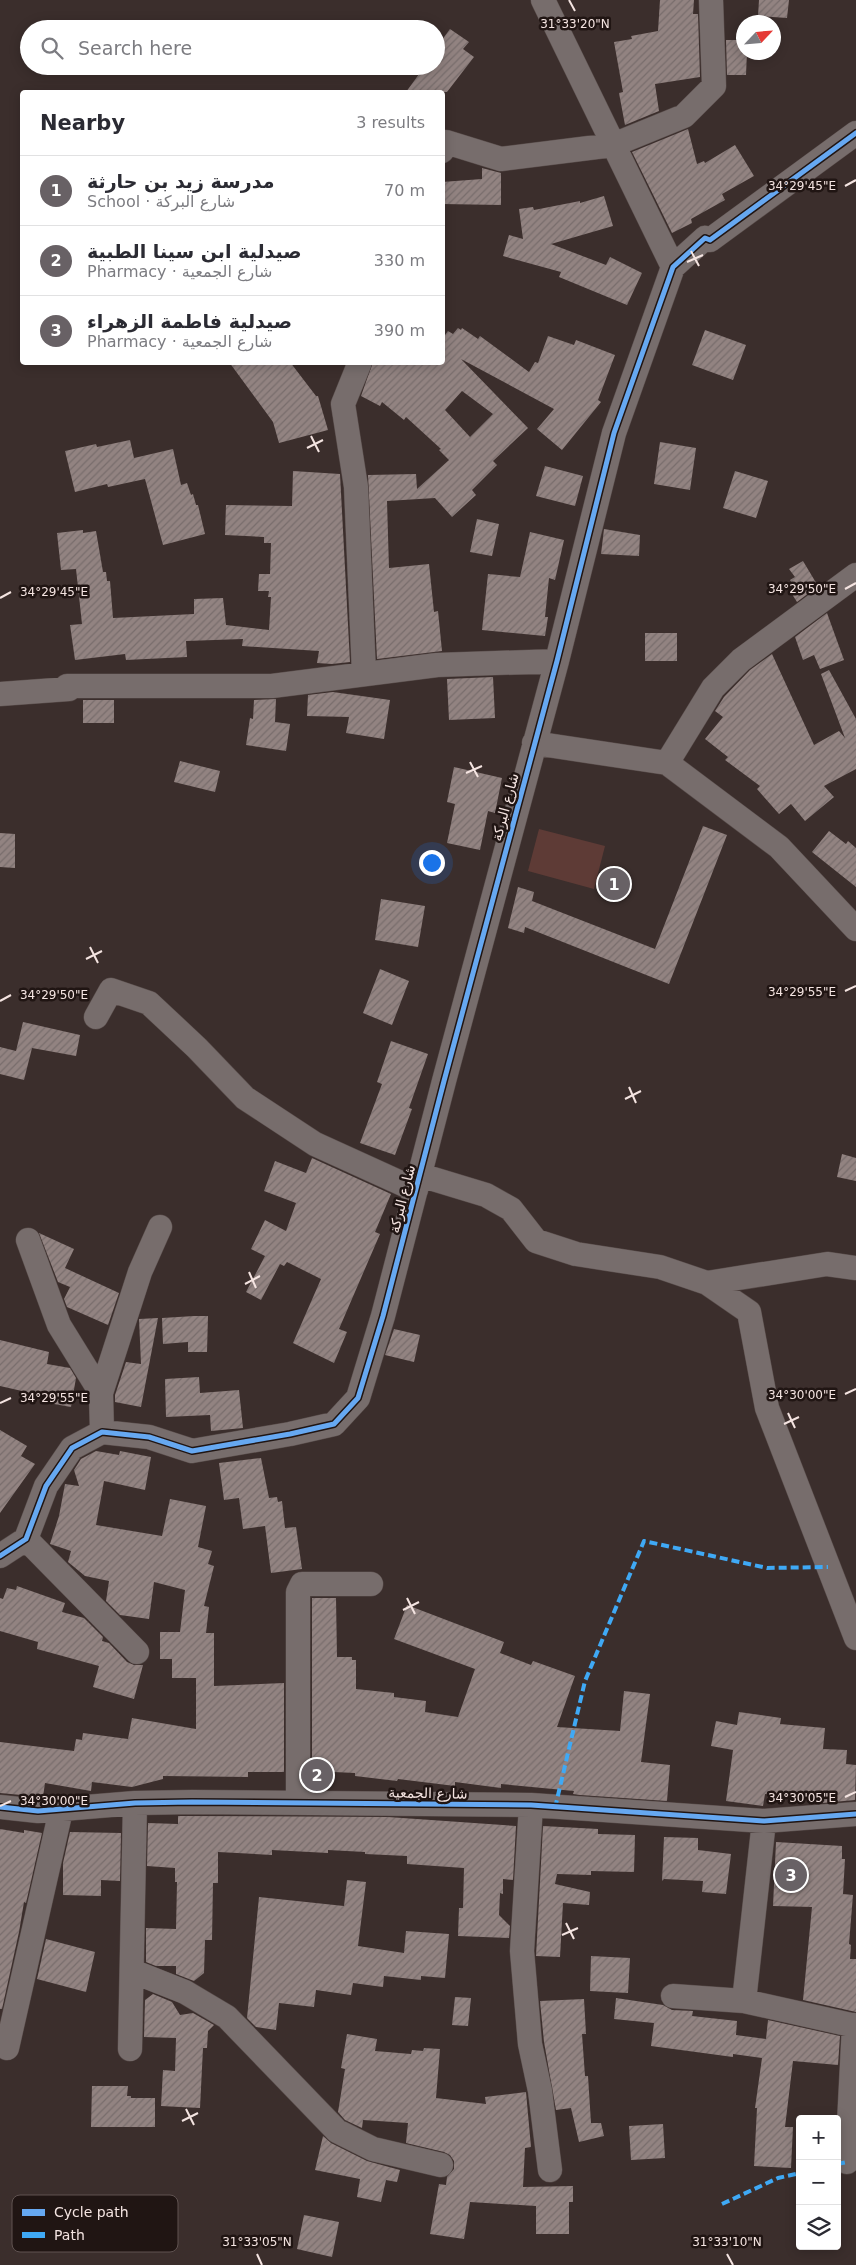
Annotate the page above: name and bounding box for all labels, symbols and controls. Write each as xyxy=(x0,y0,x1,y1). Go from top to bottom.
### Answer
north arrow xyxy=(736,15,781,60)
text: 31°33'20"N xyxy=(540,17,610,31)
search box xyxy=(20,20,445,75)
icon: search xyxy=(38,34,66,62)
text: Search here xyxy=(78,37,192,59)
text: Nearby xyxy=(40,111,125,135)
text: 3 results xyxy=(356,113,425,132)
text: مدرسة زيد بن حارثة xyxy=(87,170,274,192)
text: 34°29'45"E xyxy=(768,179,836,193)
text: 1 xyxy=(50,181,62,200)
text: 70 m xyxy=(384,181,425,200)
text: School · شارع البركة xyxy=(87,192,235,211)
text: صيدلية ابن سينا الطبية xyxy=(87,240,302,262)
text: 2 xyxy=(50,251,62,270)
text: 330 m xyxy=(374,251,425,270)
text: Pharmacy · شارع الجمعية xyxy=(87,262,272,281)
text: صيدلية فاطمة الزهراء xyxy=(87,310,292,332)
text: 3 xyxy=(50,321,62,340)
text: 390 m xyxy=(374,321,425,340)
text: Pharmacy · شارع الجمعية xyxy=(87,332,272,351)
text: 34°29'50"E xyxy=(768,582,836,596)
text: 34°29'45"E xyxy=(20,585,88,599)
street label: شارع البركة xyxy=(488,771,523,843)
your location xyxy=(419,850,445,876)
pin: 1 xyxy=(598,865,630,903)
text: 34°29'55"E xyxy=(768,985,836,999)
text: 34°29'50"E xyxy=(20,988,88,1002)
street label: شارع البركة xyxy=(386,1163,419,1235)
text: 34°30'00"E xyxy=(768,1388,836,1402)
text: 34°29'55"E xyxy=(20,1391,88,1405)
pin: 2 xyxy=(301,1756,333,1794)
street label: شارع الجمعية xyxy=(388,1784,468,1803)
text: 34°30'05"E xyxy=(768,1791,836,1805)
text: 34°30'00"E xyxy=(20,1794,88,1808)
pin: 3 xyxy=(775,1856,807,1894)
map controls xyxy=(796,2115,841,2250)
button: + xyxy=(796,2115,841,2160)
button: − xyxy=(796,2160,841,2205)
legend xyxy=(12,2195,178,2252)
text: Cycle path xyxy=(54,2204,129,2220)
button: layers xyxy=(796,2205,841,2250)
text: Path xyxy=(54,2227,85,2243)
text: 31°33'05"N xyxy=(222,2235,292,2249)
text: 31°33'10"N xyxy=(692,2235,762,2249)

